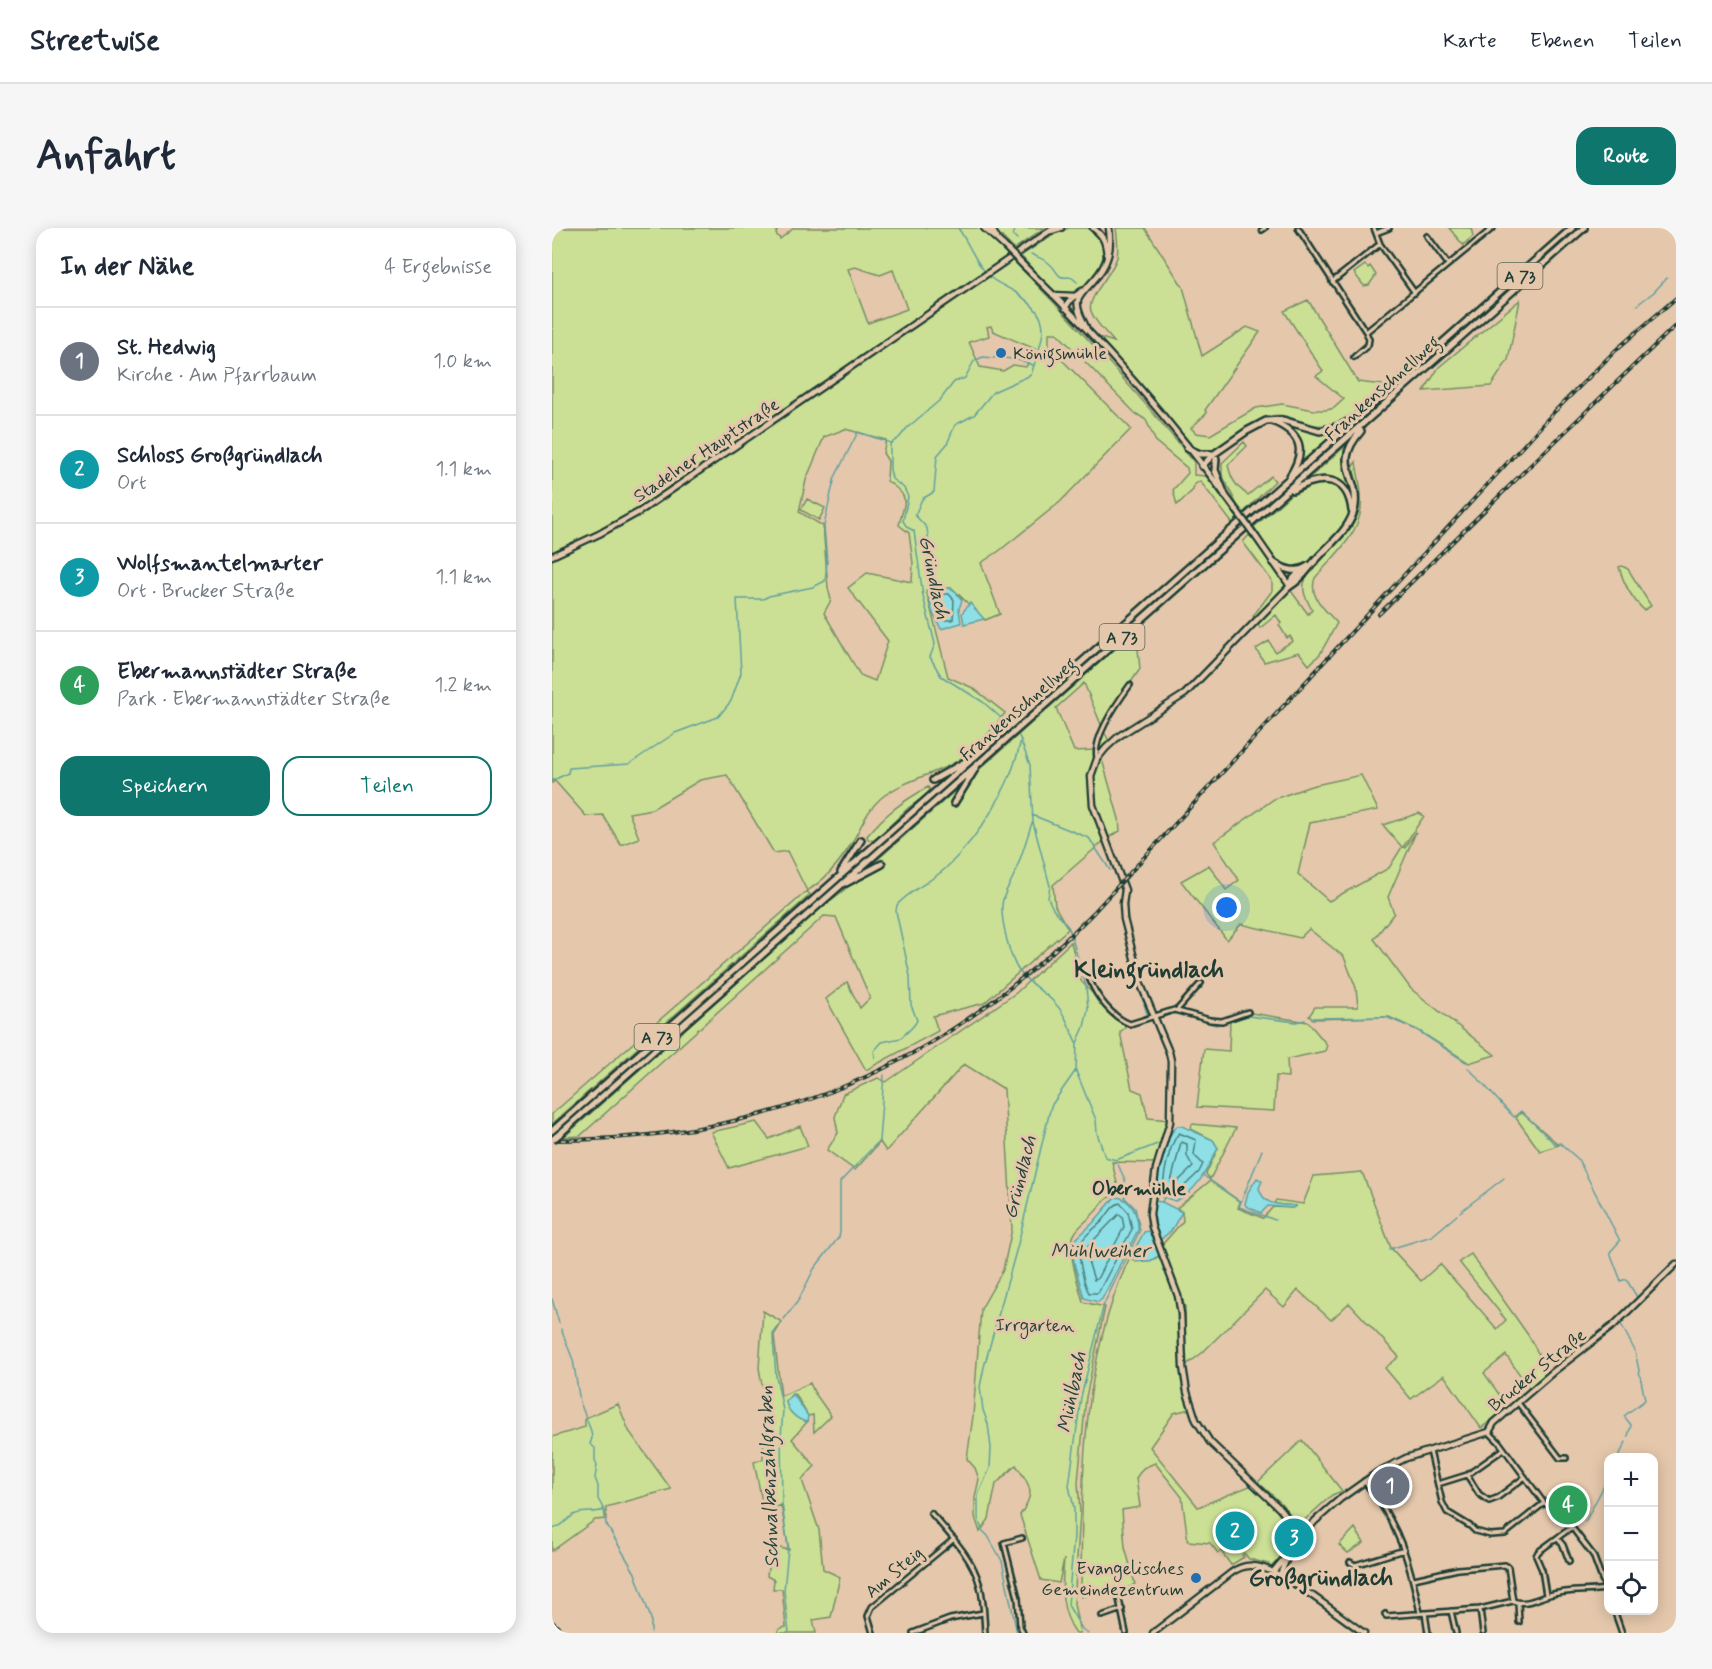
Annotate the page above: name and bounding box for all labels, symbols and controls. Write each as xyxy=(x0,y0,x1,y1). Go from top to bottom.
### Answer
text: Streetwise xyxy=(30,23,160,60)
text: Karte xyxy=(1443,27,1497,55)
text: Ebenen xyxy=(1530,27,1595,55)
text: Teilen xyxy=(1628,27,1682,55)
button: Route xyxy=(1576,127,1676,185)
text: Anfahrt xyxy=(36,129,176,184)
text: In der Nähe xyxy=(60,250,194,284)
text: 4 Ergebnisse xyxy=(384,254,492,281)
road number: A 73 xyxy=(1498,263,1542,289)
street label: Frankenschnellweg xyxy=(1320,331,1447,448)
text: St. Hedwig xyxy=(117,334,216,362)
place label: Königsmühle xyxy=(1013,342,1107,368)
marker: Königsmühle xyxy=(994,346,1008,360)
text: 1 xyxy=(75,348,84,375)
text: 1.0 km xyxy=(433,348,492,375)
text: Kirche · Am Pfarrbaum xyxy=(117,362,317,389)
street label: Stadelner Hauptstraße xyxy=(629,393,784,509)
text: Schloss Großgründlach xyxy=(117,442,323,470)
text: 2 xyxy=(75,456,84,483)
text: 1.1 km xyxy=(435,456,492,483)
text: Ort xyxy=(117,470,146,497)
water label: Gründlach xyxy=(911,533,956,622)
text: Wolfsmantelmarter xyxy=(117,550,323,578)
text: 3 xyxy=(75,564,84,591)
text: 1.1 km xyxy=(435,564,492,591)
text: Ort · Brucker Straße xyxy=(117,578,295,605)
road number: A 73 xyxy=(1100,624,1144,650)
street label: Frankenschnellweg xyxy=(955,652,1083,769)
text: Ebermannstädter Straße xyxy=(117,658,357,686)
text: 4 xyxy=(74,672,85,699)
text: 1.2 km xyxy=(435,672,492,699)
text: Park · Ebermannstädter Straße xyxy=(117,686,390,713)
button: Speichern xyxy=(60,756,270,816)
button: Teilen xyxy=(282,756,492,816)
your location xyxy=(1212,893,1241,922)
district label: Kleingründlach xyxy=(1074,955,1224,989)
road number: A 73 xyxy=(634,1024,680,1050)
water label: Gründlach xyxy=(997,1133,1044,1222)
district label: Obermühle xyxy=(1092,1176,1186,1203)
water label: Mühlweiher xyxy=(1050,1238,1152,1265)
park label: Irrgarten xyxy=(996,1314,1074,1339)
street label: Brucker Straße xyxy=(1484,1324,1592,1418)
water label: Mühlbach xyxy=(1051,1349,1094,1435)
water label: Schwalbenzahlgraben xyxy=(753,1385,788,1569)
map controls xyxy=(1604,1453,1658,1615)
button: + xyxy=(1604,1453,1658,1507)
pin: 1 xyxy=(1370,1464,1410,1508)
pin: 4 xyxy=(1548,1482,1588,1528)
button: − xyxy=(1604,1507,1658,1561)
pin: 2 xyxy=(1216,1508,1254,1554)
pin: 3 xyxy=(1274,1516,1314,1560)
street label: Am Steig xyxy=(861,1541,929,1604)
place label: Evangelisches Gemeindezentrum xyxy=(1041,1557,1184,1602)
button: locate xyxy=(1604,1561,1658,1615)
district label: Großgründlach xyxy=(1249,1563,1393,1595)
marker: Evangelisches Gemeindezentrum xyxy=(1189,1571,1203,1585)

